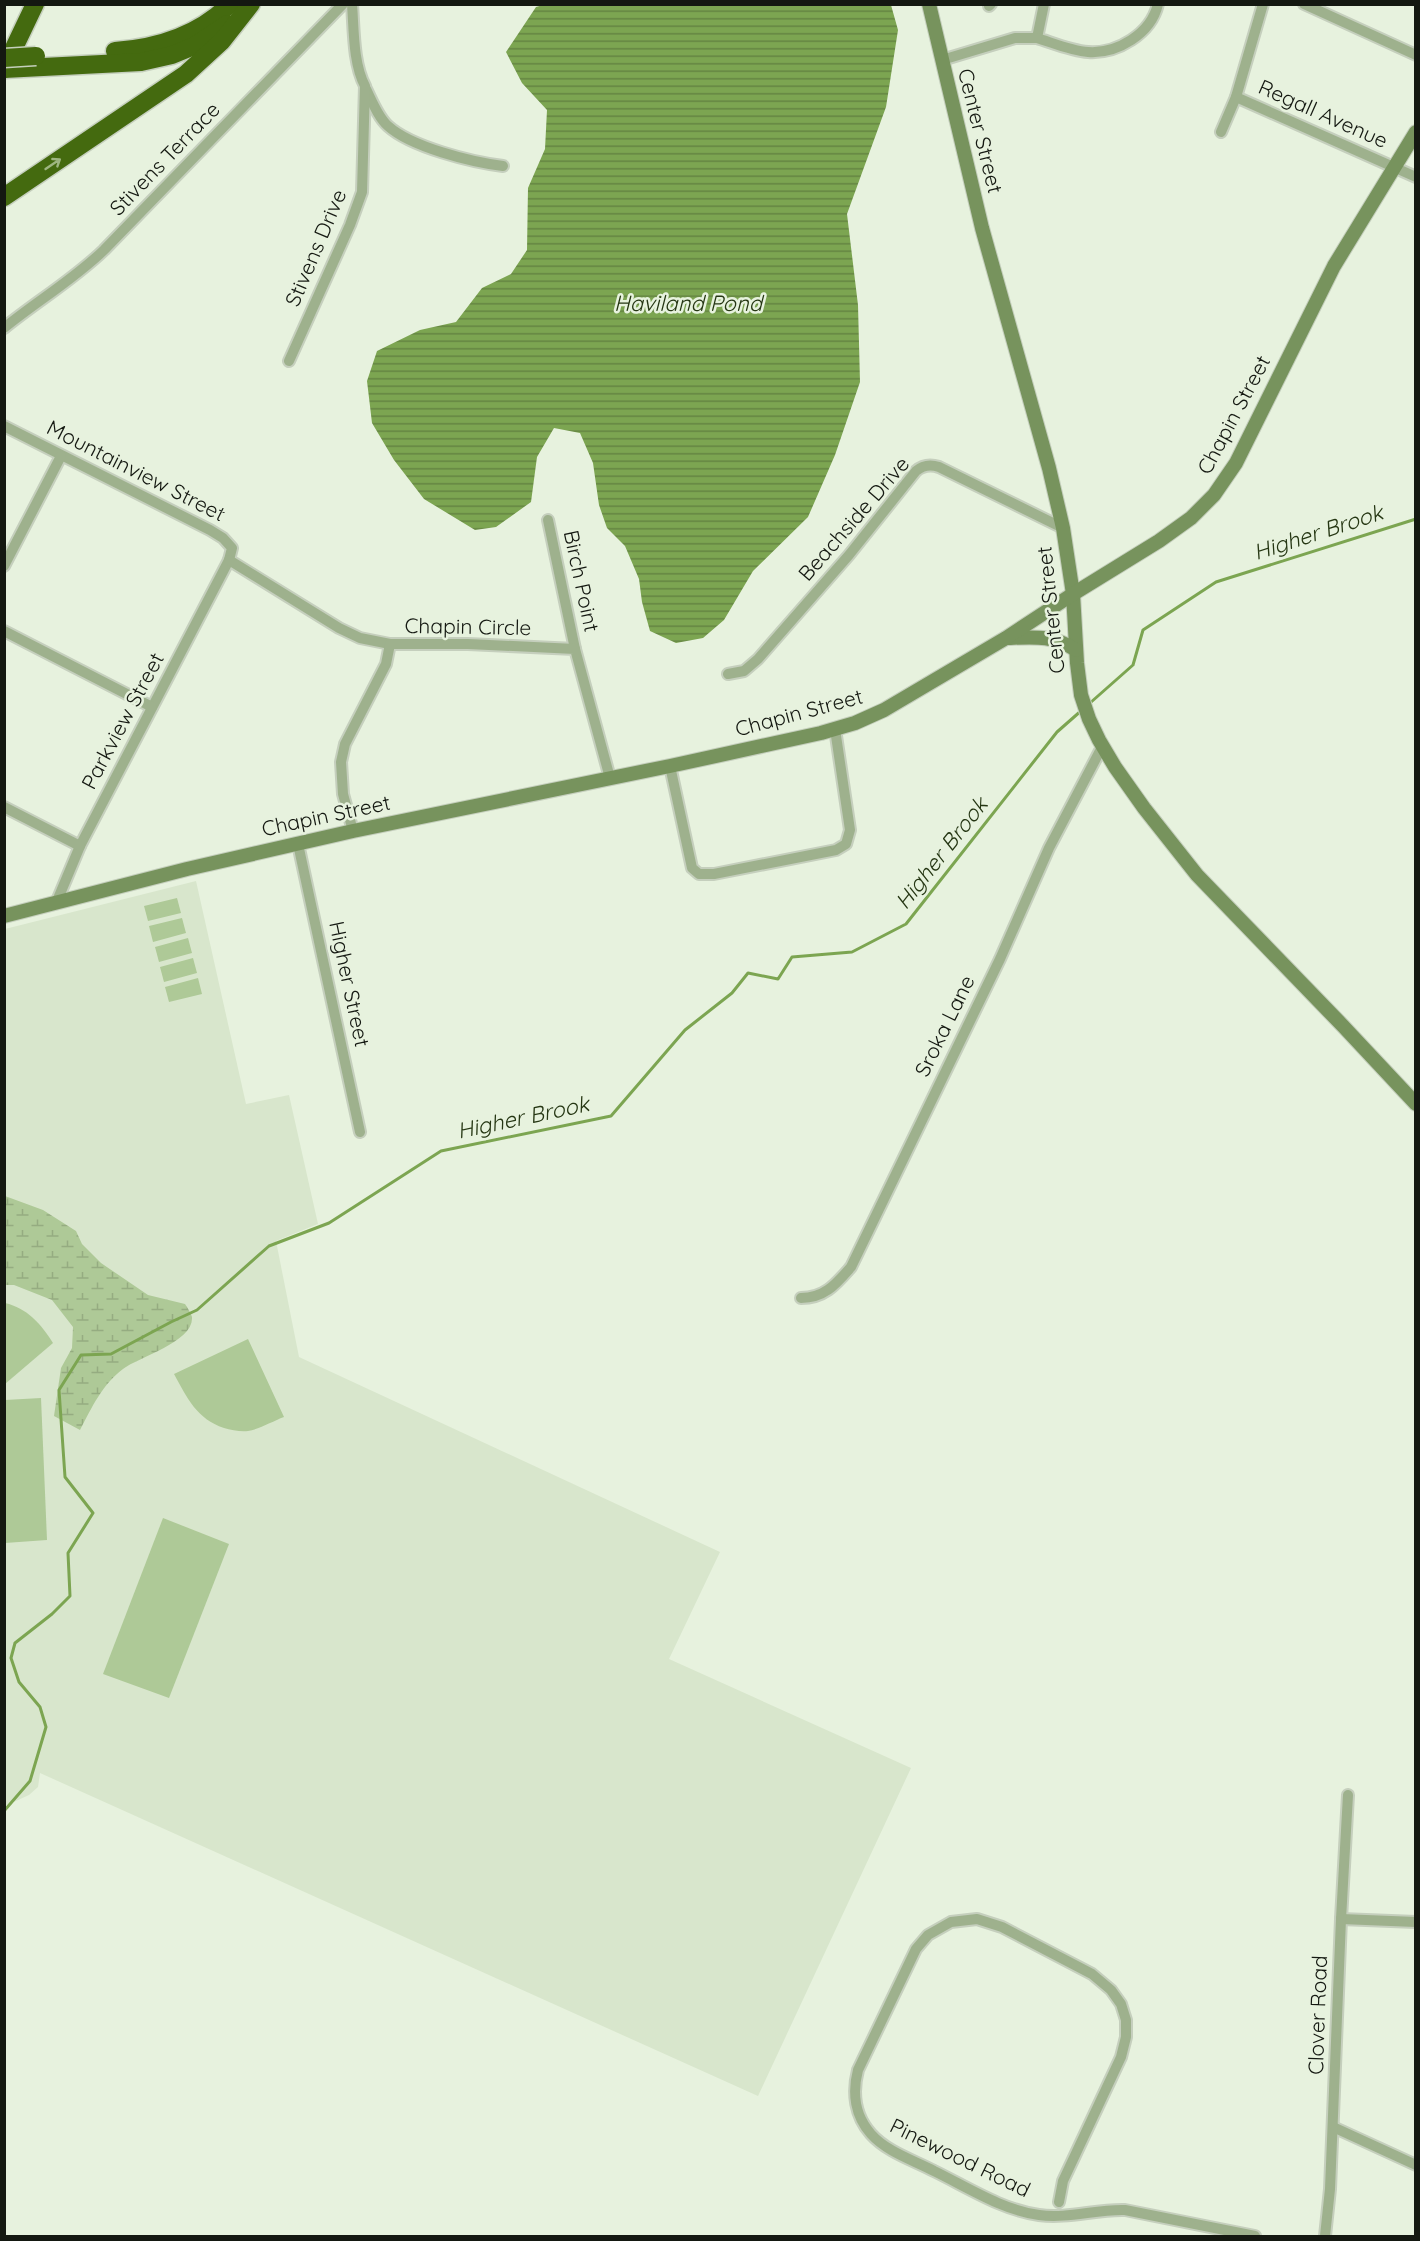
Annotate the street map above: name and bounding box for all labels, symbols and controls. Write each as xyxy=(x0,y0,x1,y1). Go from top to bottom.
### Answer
street label: Center Street xyxy=(953,66,1009,196)
street label: Regall Avenue xyxy=(1255,73,1392,153)
street label: Stivens Terrace xyxy=(104,96,225,220)
one-way arrow xyxy=(44,158,61,170)
street label: Stivens Drive xyxy=(279,185,351,310)
water label: Haviland Pond xyxy=(614,289,765,317)
street label: Chapin Street xyxy=(1191,351,1275,478)
street label: Mountainview Street xyxy=(43,414,230,526)
street label: Beachside Drive xyxy=(792,451,914,586)
water label: Higher Brook xyxy=(1250,497,1388,566)
street label: Birch Point xyxy=(559,528,605,634)
street label: Center Street xyxy=(1030,545,1070,675)
street label: Chapin Circle xyxy=(404,612,532,640)
street label: Parkview Street xyxy=(75,648,169,793)
street label: Chapin Street xyxy=(732,683,865,742)
street label: Chapin Street xyxy=(259,789,392,841)
water label: Higher Brook xyxy=(889,790,995,915)
street label: Higher Street xyxy=(324,919,376,1049)
street label: Sroka Lane xyxy=(908,971,980,1081)
water label: Higher Brook xyxy=(454,1089,594,1145)
street label: Clover Road xyxy=(1302,1955,1332,2075)
street label: Pinewood Road xyxy=(886,2112,1035,2202)

